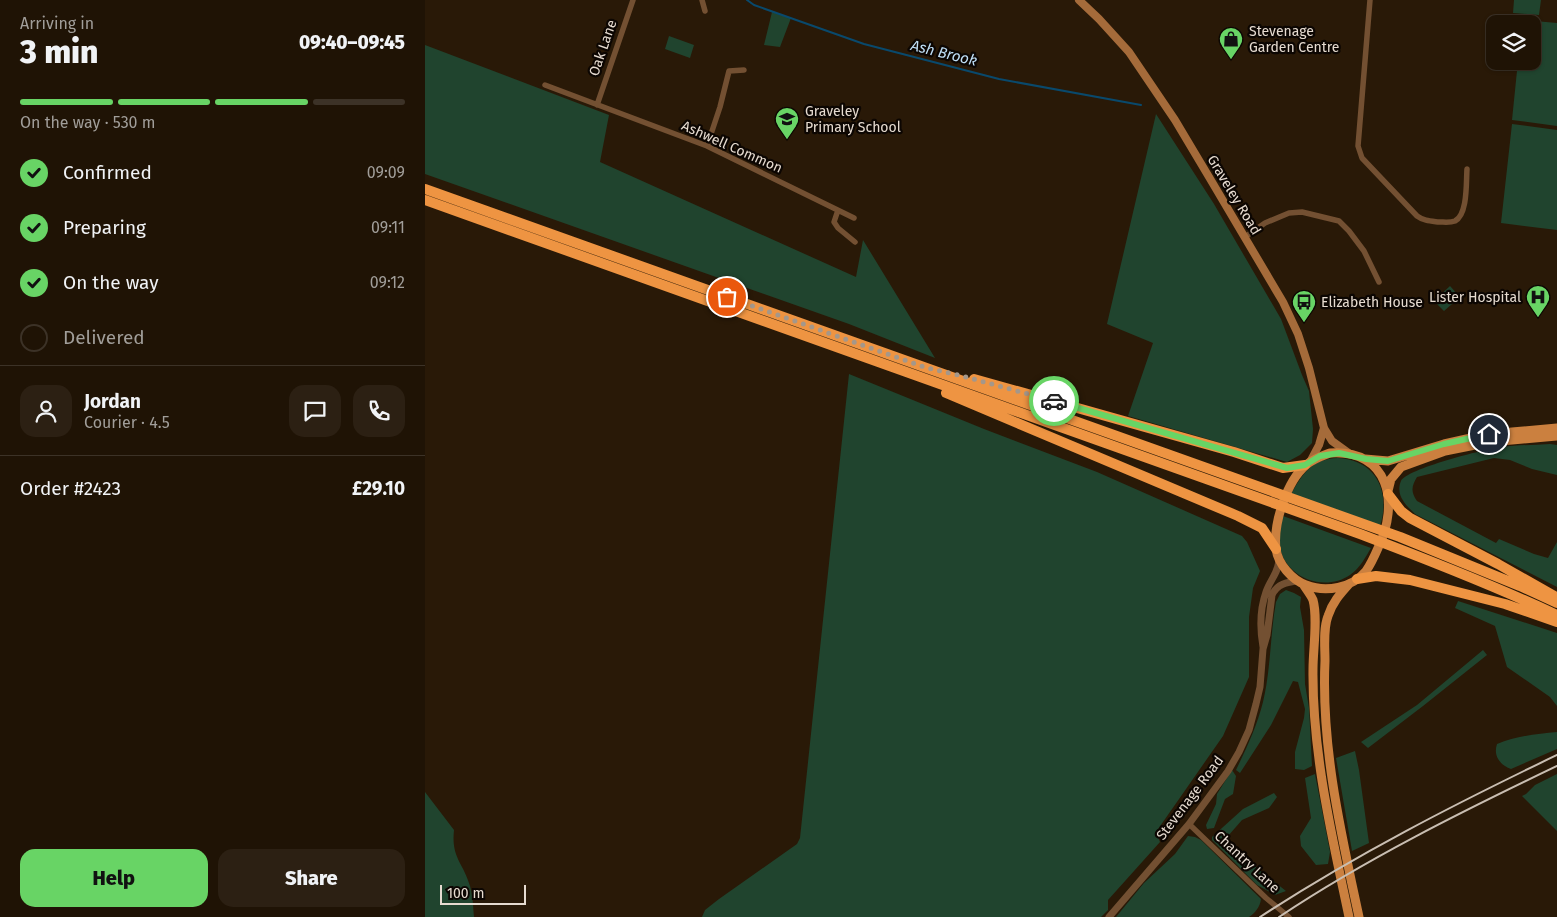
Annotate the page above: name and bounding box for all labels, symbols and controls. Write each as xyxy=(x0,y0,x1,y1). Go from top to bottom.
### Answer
text: Arriving in xyxy=(20,14,94,33)
map controls xyxy=(1486,15,1541,70)
button: layers xyxy=(1486,15,1541,70)
street label: Oak Lane xyxy=(585,18,621,78)
place label: Stevenage Garden Centre xyxy=(1249,23,1339,56)
shop icon: Stevenage Garden Centre xyxy=(1218,26,1244,60)
text: 09:40–09:45 xyxy=(299,31,405,54)
text: 3 min xyxy=(20,33,98,71)
water label: Ash Brook xyxy=(908,36,979,70)
place label: Graveley Primary School xyxy=(805,103,901,136)
school or university icon: Graveley Primary School xyxy=(774,106,800,140)
text: On the way · 530 m xyxy=(20,113,156,132)
street label: Ashwell Common xyxy=(679,117,785,177)
street label: Graveley Road xyxy=(1204,152,1264,238)
icon: check xyxy=(20,159,48,187)
text: Confirmed xyxy=(63,161,152,184)
text: 09:09 xyxy=(367,163,405,182)
icon: check xyxy=(20,214,48,242)
text: Preparing xyxy=(63,216,146,239)
text: 09:11 xyxy=(371,218,405,237)
icon: check xyxy=(20,269,48,297)
text: On the way xyxy=(63,271,159,294)
text: 09:12 xyxy=(370,273,405,292)
pin xyxy=(706,276,748,318)
icon: bag xyxy=(713,283,741,311)
hospital icon: Lister Hospital xyxy=(1525,284,1551,318)
bus stop icon: Elizabeth House xyxy=(1291,289,1317,323)
place label: Lister Hospital xyxy=(1429,289,1521,306)
place label: Elizabeth House xyxy=(1321,294,1423,311)
text: Delivered xyxy=(63,326,145,349)
courier xyxy=(1029,376,1079,426)
button: person xyxy=(20,385,72,437)
button: chat xyxy=(289,385,341,437)
button: phone xyxy=(353,385,405,437)
icon: car xyxy=(1040,387,1068,415)
text: Jordan xyxy=(84,390,141,413)
text: Courier · 4.5 xyxy=(84,413,170,432)
pin xyxy=(1468,413,1510,455)
icon: home xyxy=(1475,420,1503,448)
text: Order #2423 xyxy=(20,477,121,500)
text: £29.10 xyxy=(352,477,405,500)
street label: Stevenage Road xyxy=(1153,753,1227,843)
street label: Chantry Lane xyxy=(1211,827,1283,897)
button: Help xyxy=(20,849,208,907)
button: Share xyxy=(218,849,405,907)
scale bar xyxy=(440,882,526,905)
text: 100 m xyxy=(447,885,484,902)

